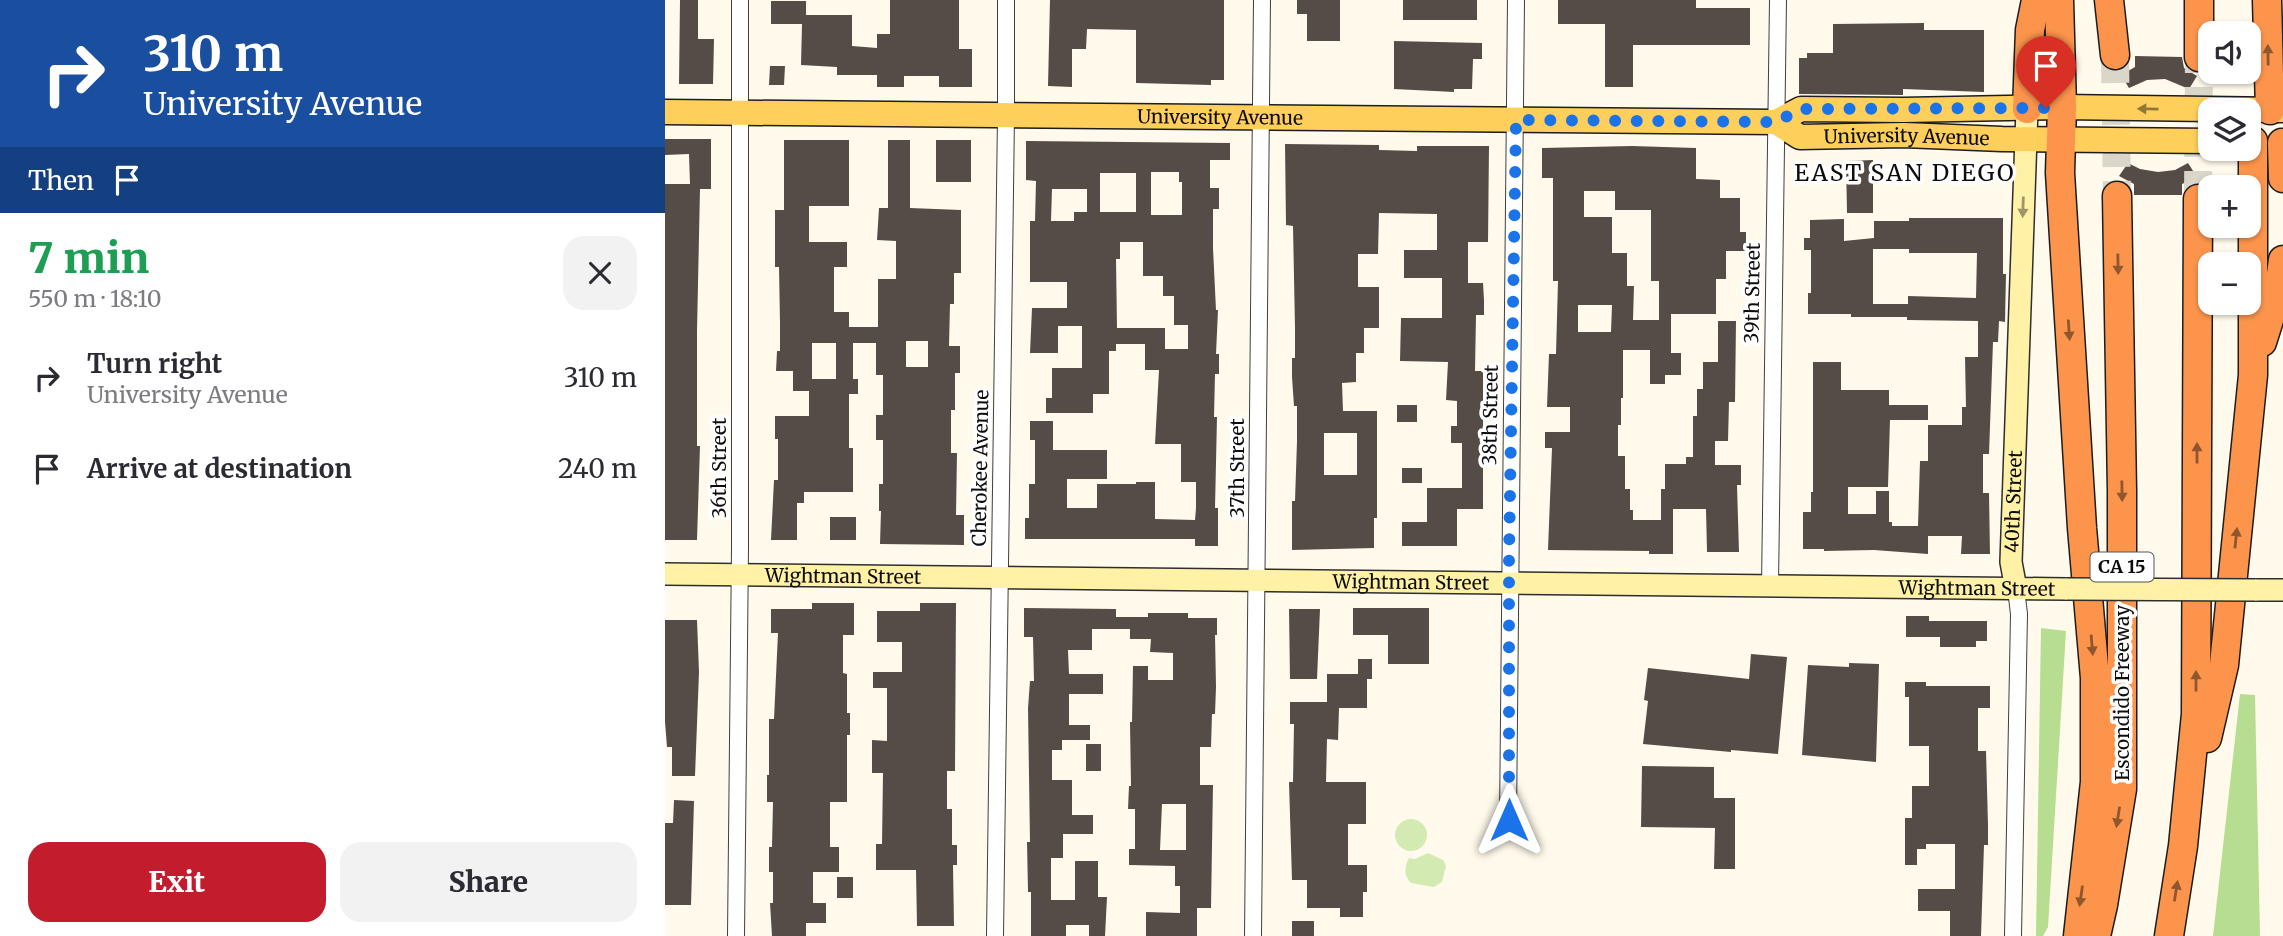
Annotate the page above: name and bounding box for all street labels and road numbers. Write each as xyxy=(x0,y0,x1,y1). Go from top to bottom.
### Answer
street label: University Avenue xyxy=(1137,104,1303,130)
street label: University Avenue xyxy=(1824,123,1990,150)
street label: 39th Street xyxy=(1739,242,1765,343)
street label: 38th Street xyxy=(1477,364,1503,466)
street label: Cherokee Avenue xyxy=(967,389,993,547)
street label: 36th Street xyxy=(707,417,731,518)
street label: 37th Street xyxy=(1225,418,1249,518)
street label: 40th Street xyxy=(1999,449,2027,553)
road number: CA 15 xyxy=(2091,552,2153,582)
street label: Wightman Street xyxy=(764,563,922,589)
street label: Wightman Street xyxy=(1332,569,1490,595)
street label: Wightman Street xyxy=(1898,575,2056,601)
street label: Escondido Freeway xyxy=(2110,605,2134,781)

